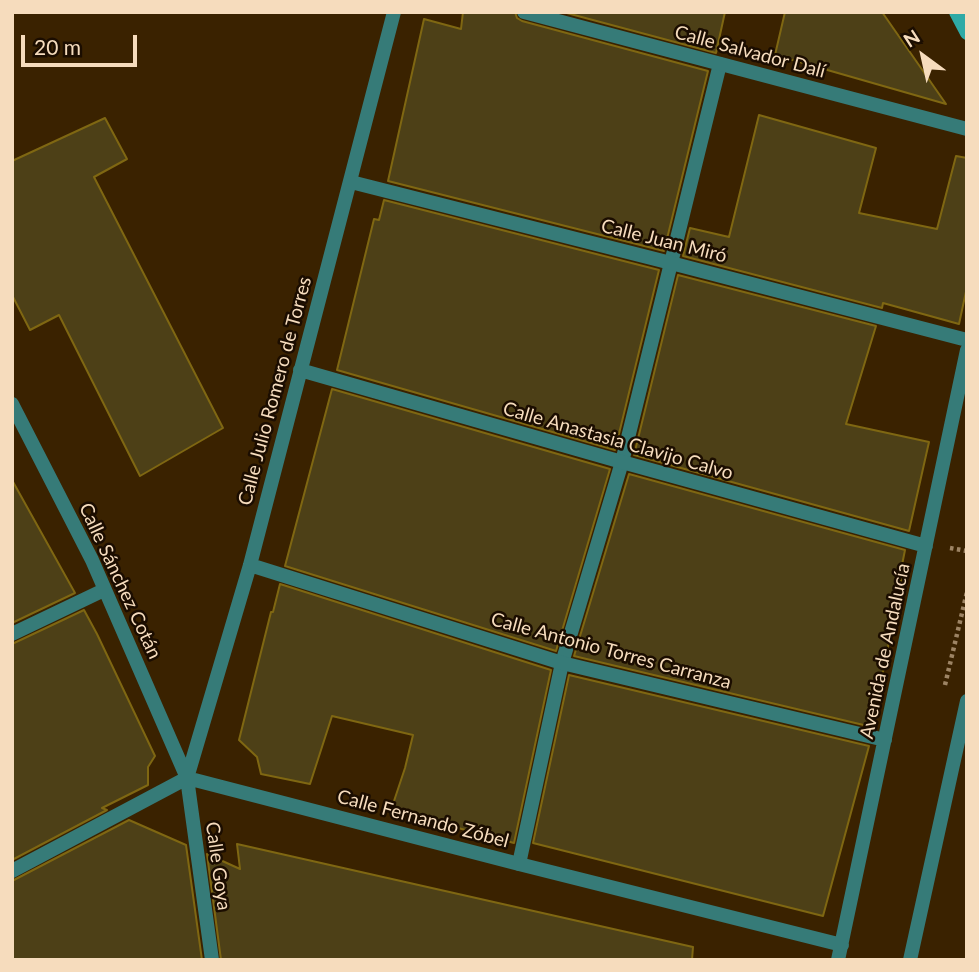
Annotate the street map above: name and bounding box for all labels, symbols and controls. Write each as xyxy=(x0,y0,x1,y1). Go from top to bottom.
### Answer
scale bar xyxy=(24,21,140,65)
street label: Calle Salvador Dalí xyxy=(672,21,828,83)
north arrow xyxy=(888,21,958,91)
text: N xyxy=(899,24,924,52)
text: 20 m xyxy=(34,34,81,59)
street label: Calle Juan Miró xyxy=(599,214,729,268)
street label: Calle Julio Romero de Torres xyxy=(233,274,317,508)
street label: Calle Anastasia Clavijo Calvo xyxy=(500,397,736,485)
street label: Calle Sánchez Cotán xyxy=(74,499,166,663)
street label: Avenida de Andalucía xyxy=(855,561,915,741)
street label: Calle Antonio Torres Carranza xyxy=(488,608,734,694)
street label: Calle Fernando Zóbel xyxy=(335,785,511,853)
street label: Calle Goya xyxy=(200,820,236,912)

